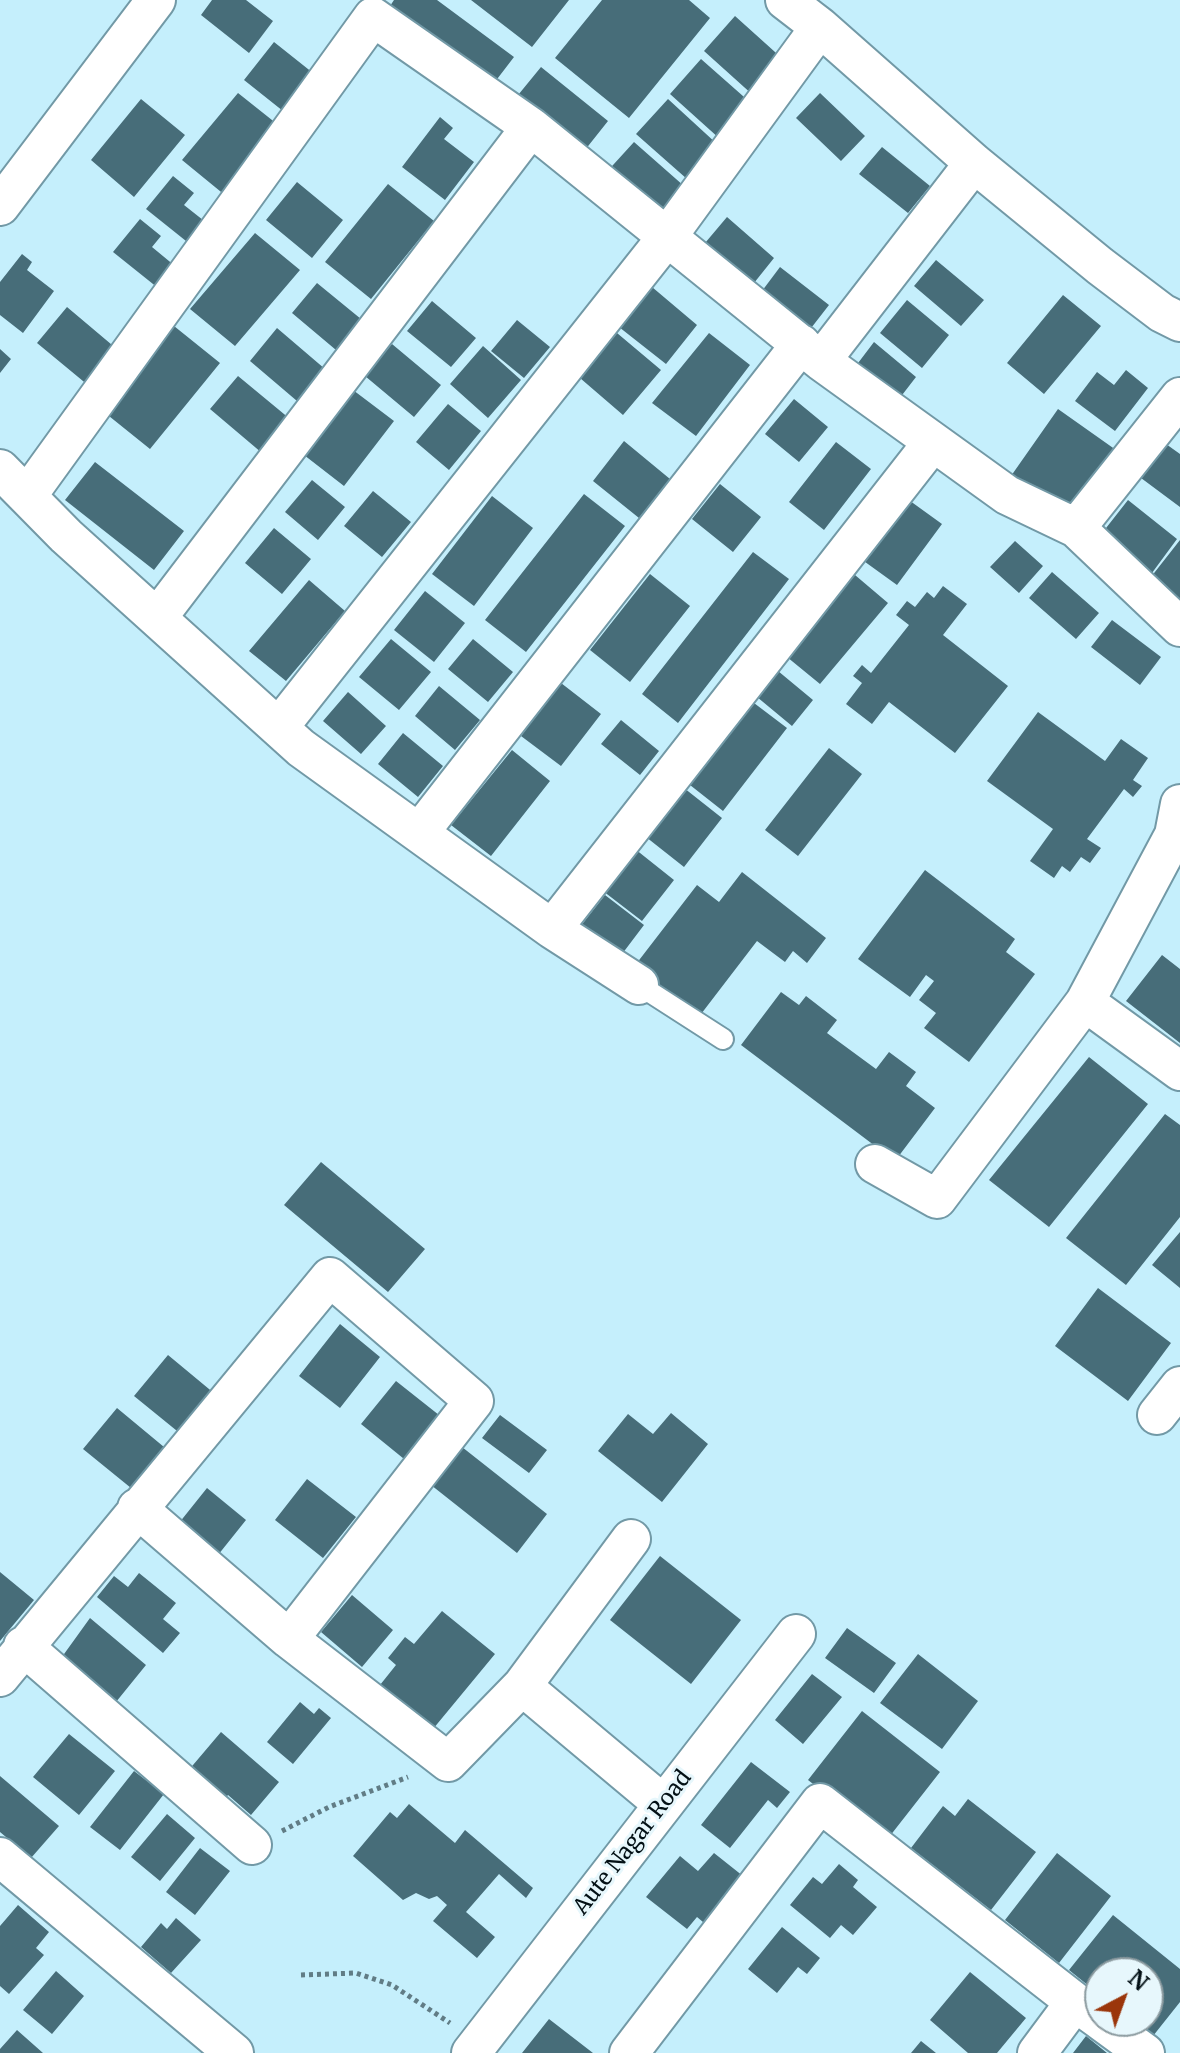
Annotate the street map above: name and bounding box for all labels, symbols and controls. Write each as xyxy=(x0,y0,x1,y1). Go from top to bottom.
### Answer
street label: Aute Nagar Road xyxy=(569,1766,697,1920)
north arrow xyxy=(1084,1957,1164,2037)
text: N xyxy=(1123,1964,1154,1997)

